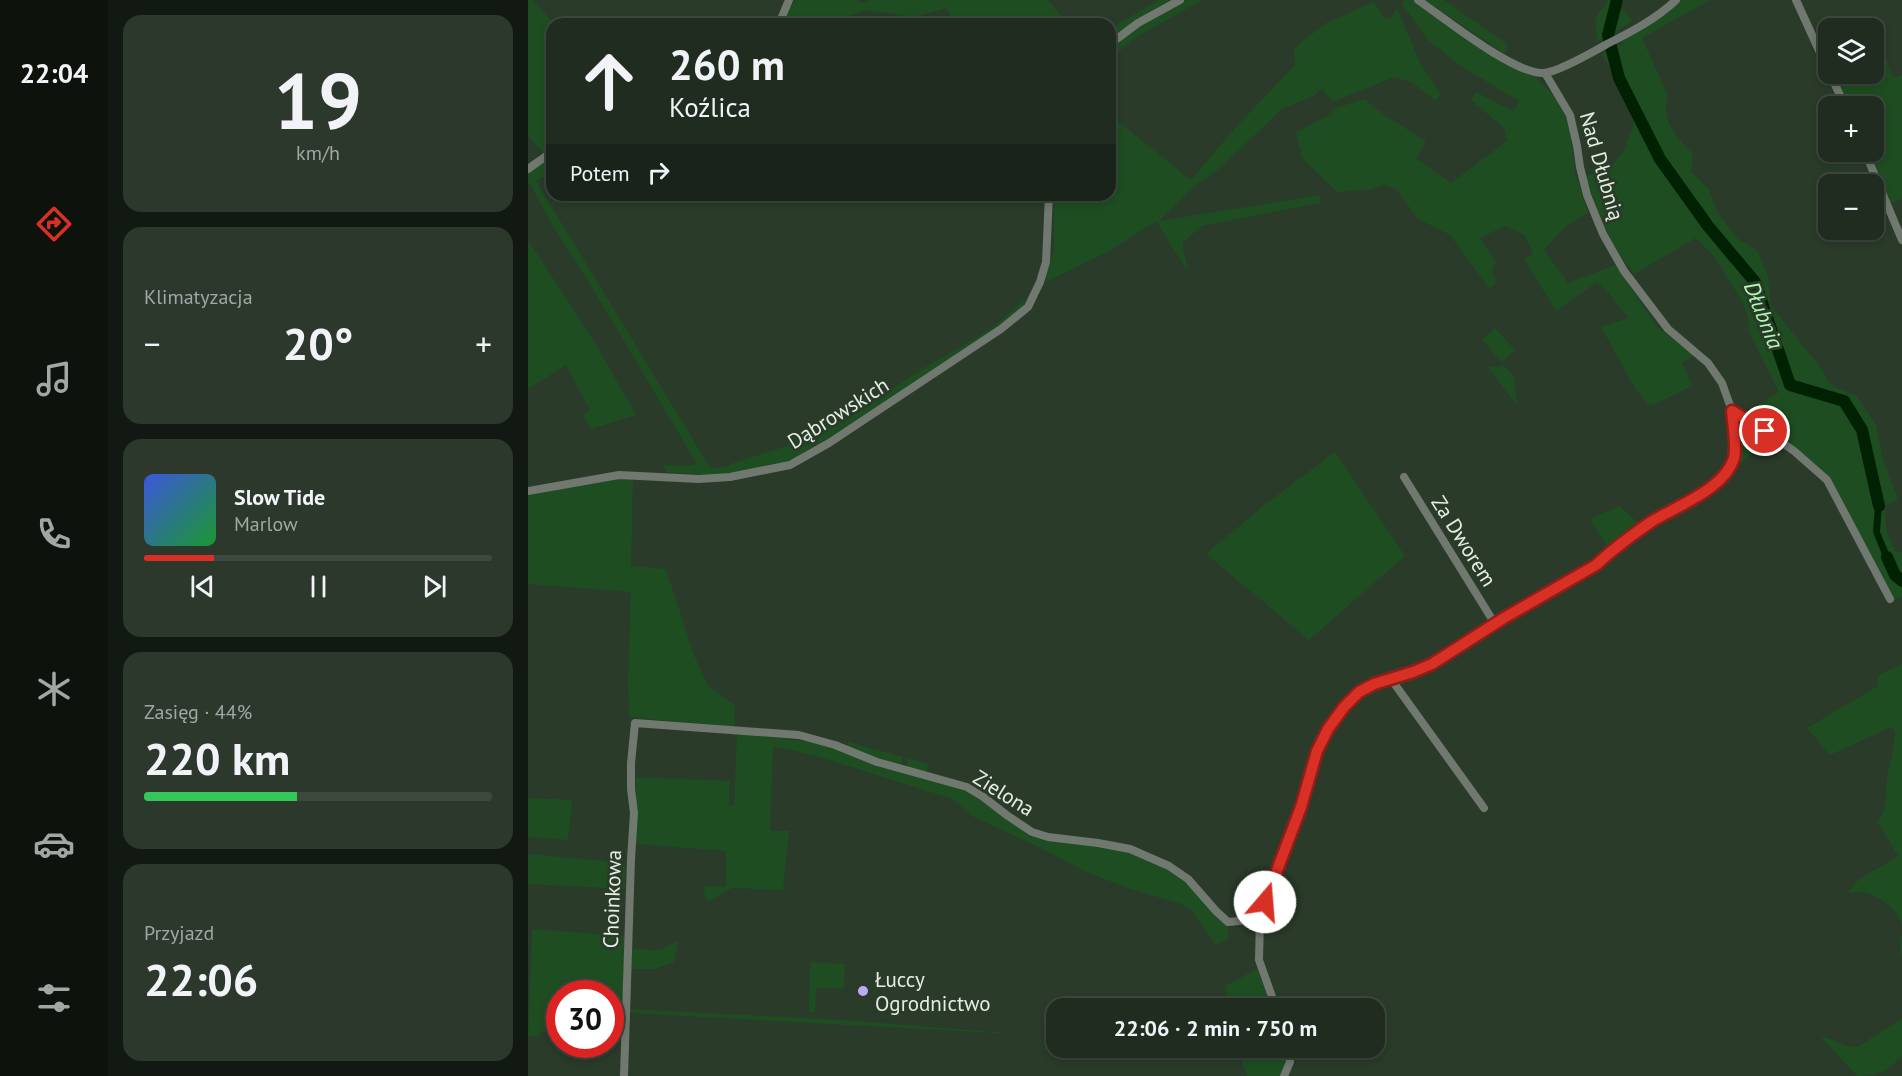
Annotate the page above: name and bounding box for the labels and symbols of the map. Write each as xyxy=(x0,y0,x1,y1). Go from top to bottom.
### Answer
street label: Nad Dłubnią xyxy=(1574,109,1630,223)
water label: Dłubnia xyxy=(1738,277,1790,353)
street label: Dąbrowskich xyxy=(782,371,894,455)
pin xyxy=(1739,405,1790,456)
street label: Za Dworem xyxy=(1426,491,1502,591)
street label: Zielona xyxy=(968,764,1040,822)
street label: Choinkowa xyxy=(597,849,627,949)
position arrow xyxy=(1233,870,1297,934)
place label: Łuccy Ogrodnictwo xyxy=(875,966,991,1017)
speed limit sign: 30 xyxy=(546,980,624,1058)
marker: Łuccy Ogrodnictwo xyxy=(856,984,870,998)

